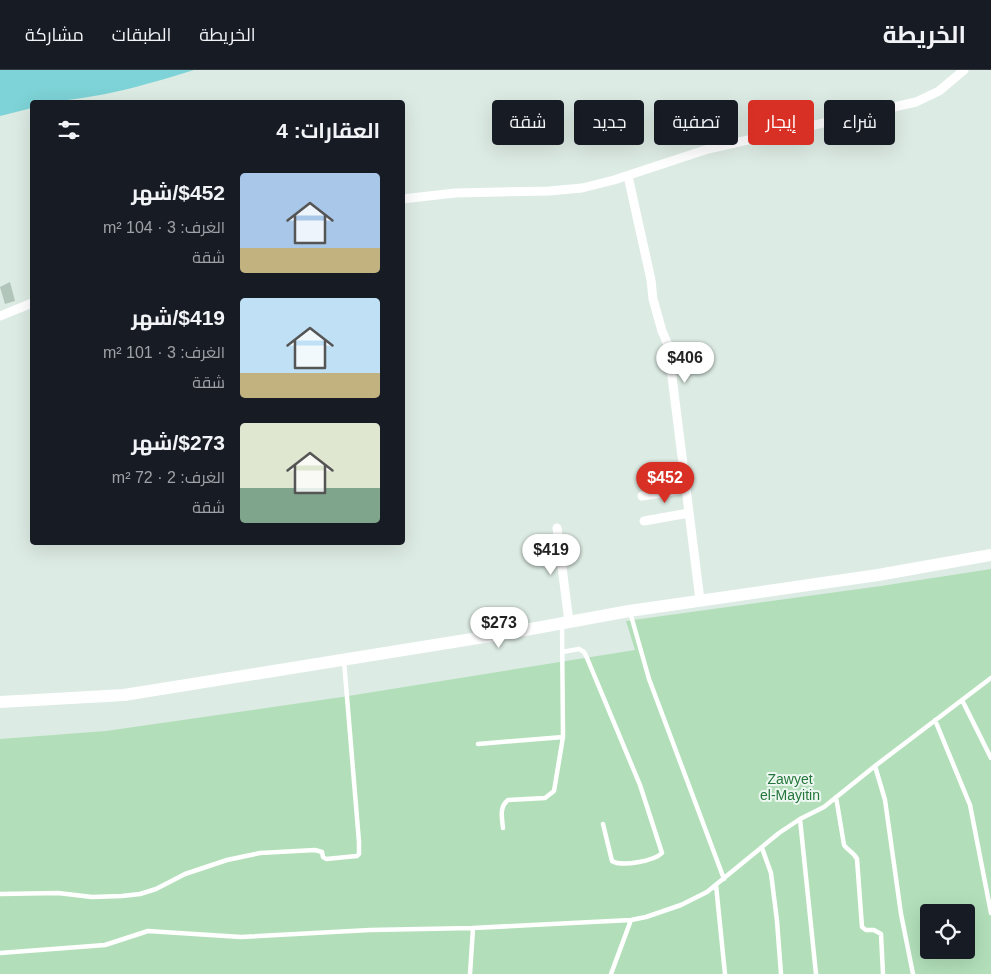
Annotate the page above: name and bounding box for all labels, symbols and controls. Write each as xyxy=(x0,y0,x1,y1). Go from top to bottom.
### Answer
text: الخريطة xyxy=(883,21,966,48)
text: مشاركة xyxy=(25,25,84,45)
text: الطبقات xyxy=(112,25,171,45)
text: الخريطة xyxy=(199,25,256,45)
chip: شقة xyxy=(492,100,564,145)
chip: جديد xyxy=(574,100,644,145)
chip: تصفية xyxy=(654,100,738,145)
chip: إيجار xyxy=(748,100,814,145)
chip: شراء xyxy=(824,100,895,145)
icon: filters xyxy=(55,116,83,144)
text: العقارات: 4 xyxy=(276,119,380,142)
text: $452/شهر xyxy=(131,181,225,204)
icon: home xyxy=(280,193,340,253)
text: الغرف: 3 · 104 m² xyxy=(103,219,225,236)
text: شقة xyxy=(192,249,225,266)
text: $419/شهر xyxy=(131,306,225,329)
icon: home xyxy=(280,318,340,378)
pin: $406 xyxy=(655,342,715,384)
text: الغرف: 3 · 101 m² xyxy=(103,344,225,361)
text: $406 xyxy=(667,349,703,366)
text: شقة xyxy=(192,374,225,391)
text: $273/شهر xyxy=(131,431,225,454)
icon: home xyxy=(280,443,340,503)
pin: $452 xyxy=(635,462,695,504)
text: الغرف: 2 · 72 m² xyxy=(112,469,225,486)
text: $452 xyxy=(647,469,683,486)
text: شقة xyxy=(192,499,225,516)
pin: $419 xyxy=(521,534,581,576)
text: $419 xyxy=(533,541,569,558)
pin: $273 xyxy=(469,606,529,649)
text: $273 xyxy=(481,614,517,631)
park label: Zawyet el-Mayitin xyxy=(760,771,820,803)
map controls xyxy=(920,904,975,959)
button: locate xyxy=(920,904,975,959)

